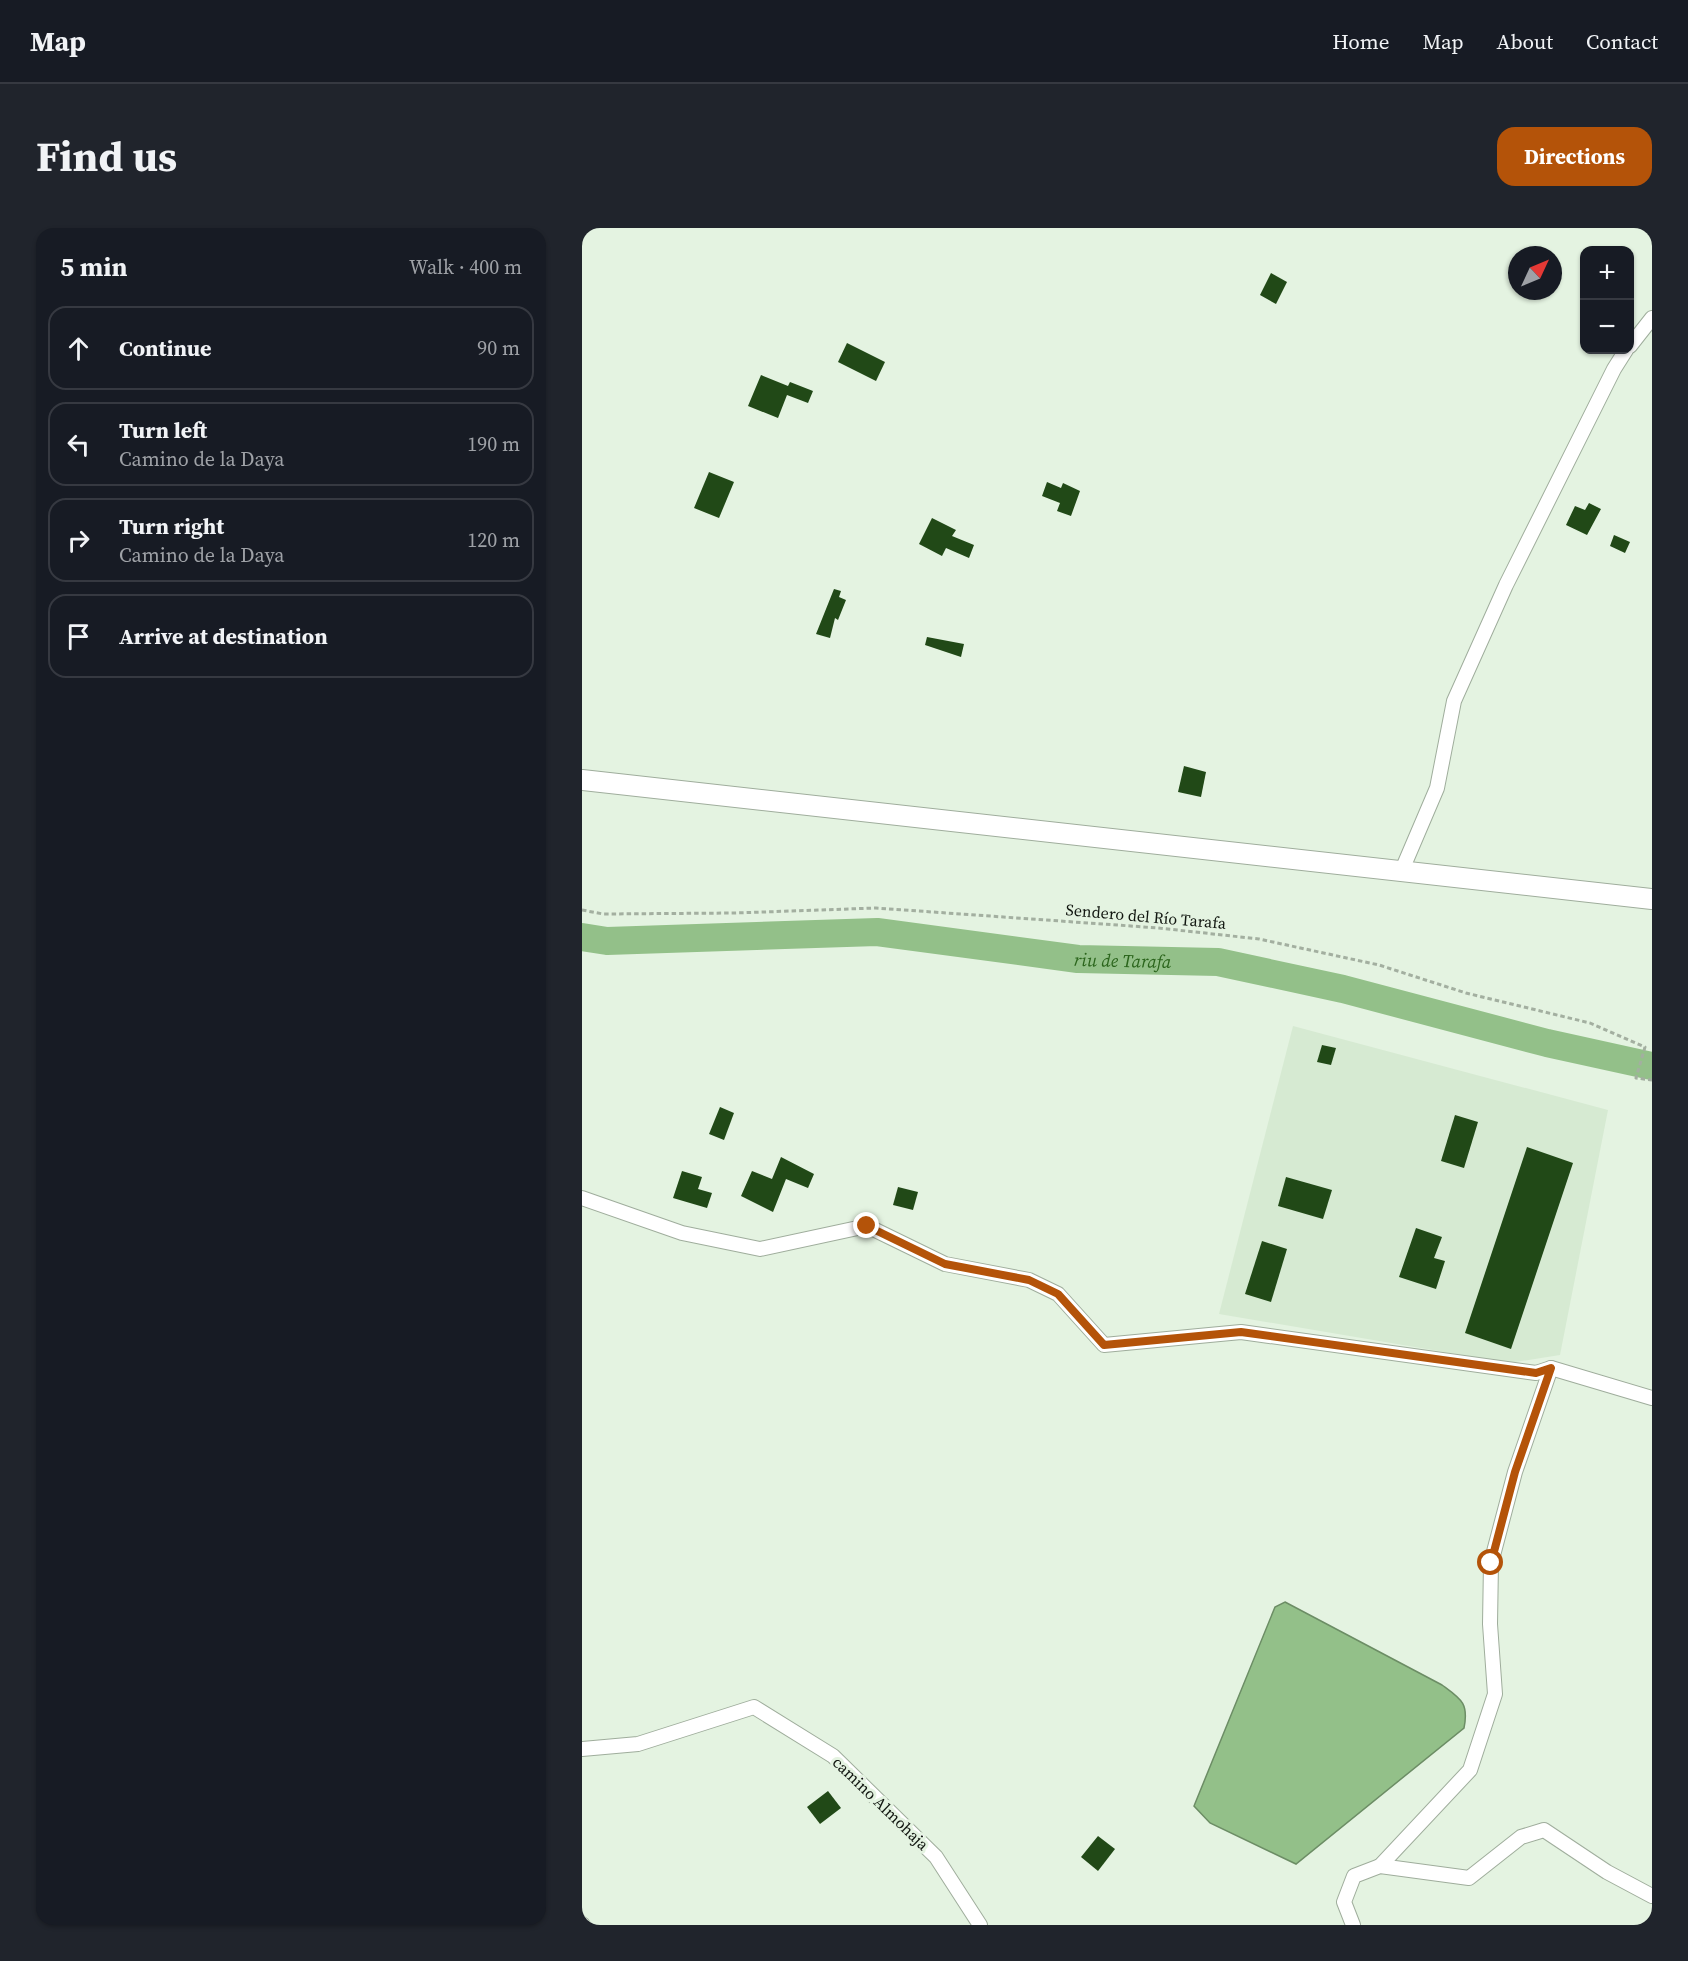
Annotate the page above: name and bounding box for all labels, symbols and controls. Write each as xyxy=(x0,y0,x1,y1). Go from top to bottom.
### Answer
text: Map xyxy=(30,22,86,60)
text: Home xyxy=(1332,27,1390,56)
text: Map xyxy=(1423,27,1464,56)
text: About xyxy=(1497,27,1553,56)
text: Contact xyxy=(1586,27,1658,56)
text: Find us xyxy=(36,127,177,185)
button: Directions xyxy=(1497,127,1652,186)
north arrow xyxy=(1508,246,1562,300)
map controls xyxy=(1580,246,1634,354)
button: + xyxy=(1580,246,1634,300)
text: 5 min xyxy=(60,249,127,285)
text: Walk · 400 m xyxy=(409,253,522,281)
button: − xyxy=(1580,300,1634,354)
icon: ahead xyxy=(62,332,95,365)
text: Continue xyxy=(119,333,212,363)
text: 90 m xyxy=(477,334,520,362)
text: Turn left xyxy=(119,415,207,445)
icon: left xyxy=(62,428,95,461)
text: 190 m xyxy=(467,430,520,458)
text: Camino de la Daya xyxy=(119,445,285,473)
text: Turn right xyxy=(119,511,224,541)
icon: right xyxy=(62,524,95,557)
text: 120 m xyxy=(467,526,520,554)
text: Camino de la Daya xyxy=(119,541,285,569)
icon: arrive xyxy=(62,620,95,653)
text: Arrive at destination xyxy=(119,621,328,651)
street label: Sendero del Río Tarafa xyxy=(1065,898,1228,934)
water label: riu de Tarafa xyxy=(1073,946,1172,974)
route end xyxy=(853,1212,879,1238)
route start xyxy=(1477,1549,1503,1575)
street label: camino Almohaja xyxy=(828,1751,935,1855)

